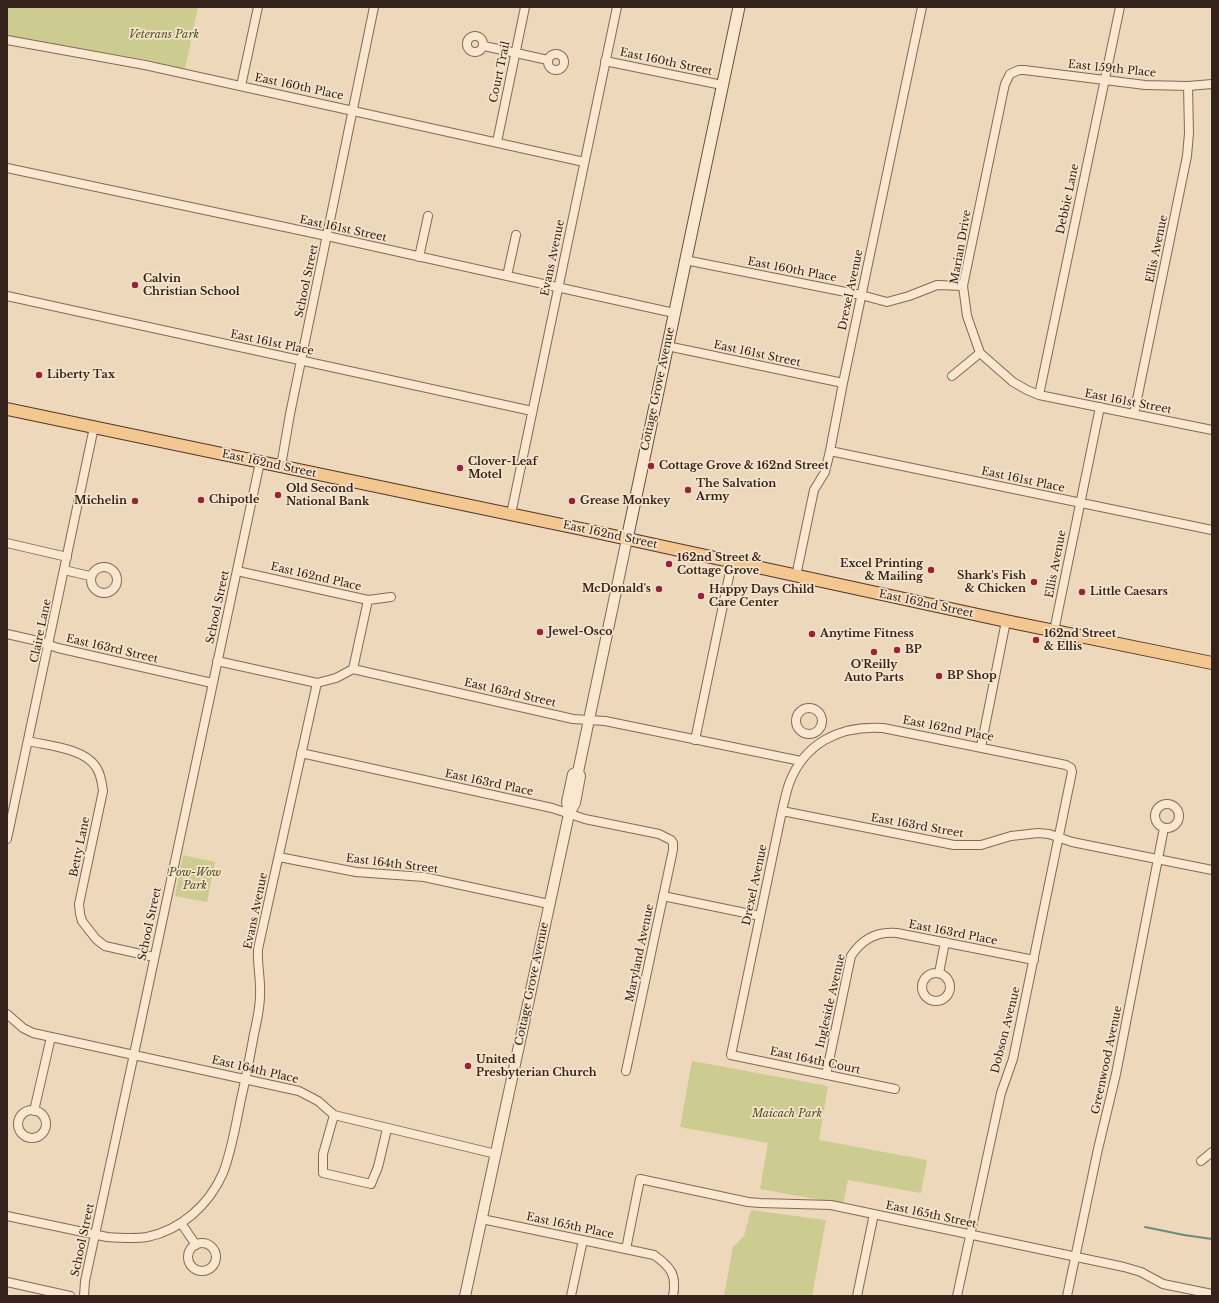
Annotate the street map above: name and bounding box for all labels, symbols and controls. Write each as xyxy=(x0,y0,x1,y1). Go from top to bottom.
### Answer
park label: Veterans Park xyxy=(129,28,199,42)
street label: Court Trail xyxy=(487,40,513,104)
street label: East 160th Street xyxy=(619,46,713,78)
street label: East 159th Place xyxy=(1067,58,1157,80)
street label: East 160th Place xyxy=(253,71,345,103)
street label: Debbie Lane xyxy=(1054,163,1082,235)
street label: Marian Drive xyxy=(948,209,974,285)
street label: East 161st Street xyxy=(298,213,388,245)
street label: Ellis Avenue xyxy=(1143,214,1171,284)
street label: Evans Avenue xyxy=(538,218,568,298)
street label: School Street xyxy=(293,243,321,319)
street label: Drexel Avenue xyxy=(836,248,866,332)
street label: East 160th Place xyxy=(746,255,838,285)
place label: Calvin Christian School xyxy=(143,272,240,298)
marker: Calvin Christian School xyxy=(130,280,140,290)
street label: Cottage Grove Avenue xyxy=(638,326,678,452)
street label: East 161st Place xyxy=(229,328,315,358)
street label: East 161st Street xyxy=(712,338,802,370)
place label: Liberty Tax xyxy=(47,368,115,382)
marker: Liberty Tax xyxy=(34,370,44,380)
street label: East 161st Street xyxy=(1083,387,1173,417)
street label: East 162nd Street xyxy=(220,448,318,480)
place label: Clover-Leaf Motel xyxy=(468,455,537,481)
place label: Cottage Grove & 162nd Street xyxy=(659,459,829,473)
marker: Cottage Grove & 162nd Street xyxy=(646,461,656,471)
marker: Clover-Leaf Motel xyxy=(455,463,465,473)
street label: East 161st Place xyxy=(980,465,1066,495)
place label: The Salvation Army xyxy=(696,477,776,503)
place label: Old Second National Bank xyxy=(286,482,369,508)
marker: The Salvation Army xyxy=(683,485,693,495)
marker: Old Second National Bank xyxy=(273,490,283,500)
place label: Chipotle xyxy=(209,493,259,507)
place label: Michelin xyxy=(74,494,127,508)
place label: Grease Monkey xyxy=(580,494,670,508)
marker: Chipotle xyxy=(196,495,206,505)
marker: Michelin xyxy=(130,496,140,506)
marker: Grease Monkey xyxy=(567,496,577,506)
street label: East 162nd Street xyxy=(561,519,659,551)
street label: Ellis Avenue xyxy=(1043,529,1069,599)
place label: 162nd Street & Cottage Grove xyxy=(677,551,762,577)
place label: Excel Printing & Mailing xyxy=(840,557,923,583)
marker: 162nd Street & Cottage Grove xyxy=(664,559,674,569)
street label: East 162nd Place xyxy=(269,560,363,594)
marker: Excel Printing & Mailing xyxy=(926,565,936,575)
street label: School Street xyxy=(204,569,232,645)
place label: Shark's Fish & Chicken xyxy=(957,569,1026,595)
marker: Shark's Fish & Chicken xyxy=(1029,577,1039,587)
place label: McDonald's xyxy=(582,582,651,596)
place label: Happy Days Child Care Center xyxy=(709,583,814,609)
marker: McDonald's xyxy=(654,584,664,594)
place label: Little Caesars xyxy=(1090,585,1168,599)
marker: Little Caesars xyxy=(1077,587,1087,597)
street label: East 162nd Street xyxy=(877,588,975,620)
marker: Happy Days Child Care Center xyxy=(696,591,706,601)
street label: Claire Lane xyxy=(28,598,54,664)
place label: Jewel-Osco xyxy=(548,625,612,639)
marker: Jewel-Osco xyxy=(535,627,545,637)
place label: Anytime Fitness xyxy=(820,627,914,641)
place label: 162nd Street & Ellis xyxy=(1044,627,1116,653)
marker: Anytime Fitness xyxy=(807,629,817,639)
street label: East 163rd Street xyxy=(65,632,159,666)
marker: 162nd Street & Ellis xyxy=(1031,635,1041,645)
place label: BP xyxy=(905,643,922,657)
marker: BP xyxy=(892,645,902,655)
marker: O'Reilly Auto Parts xyxy=(869,647,879,657)
place label: O'Reilly Auto Parts xyxy=(844,658,904,684)
place label: BP Shop xyxy=(947,669,997,683)
marker: BP Shop xyxy=(934,671,944,681)
street label: East 163rd Street xyxy=(463,676,557,710)
street label: East 162nd Place xyxy=(901,714,995,744)
street label: East 163rd Place xyxy=(443,767,535,799)
street label: East 163rd Street xyxy=(870,811,964,841)
street label: Betty Lane xyxy=(67,816,93,878)
street label: Drexel Avenue xyxy=(740,843,770,927)
street label: East 164th Street xyxy=(345,852,439,876)
park label: Pow-Wow Park xyxy=(169,866,221,892)
street label: Evans Avenue xyxy=(241,871,271,951)
street label: School Street xyxy=(136,886,164,962)
street label: Maryland Avenue xyxy=(623,903,657,1003)
street label: East 163rd Place xyxy=(907,918,999,948)
street label: Cottage Grove Avenue xyxy=(512,921,552,1047)
street label: Ingleside Avenue xyxy=(814,953,848,1049)
street label: Dobson Avenue xyxy=(989,985,1023,1075)
street label: Greenwood Avenue xyxy=(1089,1004,1125,1116)
street label: East 164th Court xyxy=(768,1045,862,1077)
place label: United Presbyterian Church xyxy=(476,1053,597,1079)
street label: East 164th Place xyxy=(210,1054,300,1086)
marker: United Presbyterian Church xyxy=(463,1061,473,1071)
park label: Maicach Park xyxy=(752,1107,822,1121)
street label: East 165th Street xyxy=(884,1199,978,1231)
street label: School Street xyxy=(69,1202,97,1278)
street label: East 165th Place xyxy=(525,1210,615,1242)

